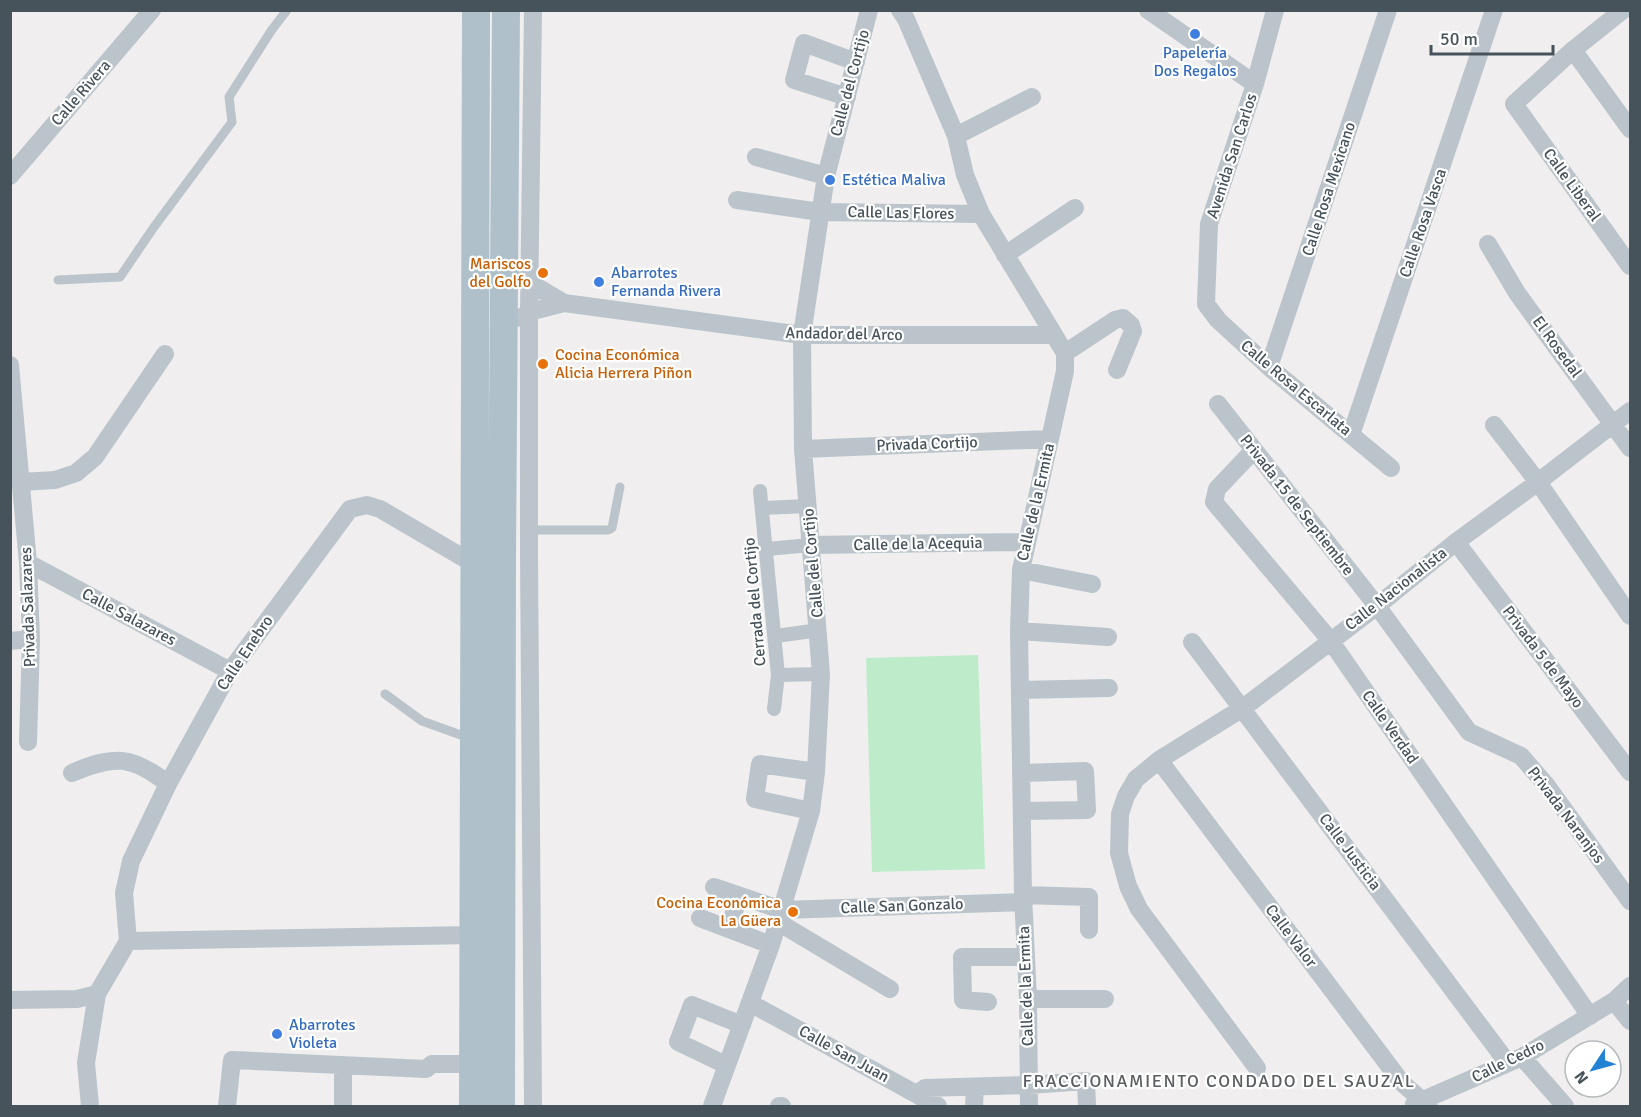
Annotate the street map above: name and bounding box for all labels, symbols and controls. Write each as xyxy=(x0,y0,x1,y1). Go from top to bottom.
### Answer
scale bar xyxy=(1431,18,1552,56)
street label: Calle del Cortijo xyxy=(826,27,874,139)
marker: Papelería Dos Regalos xyxy=(1188,27,1202,41)
text: 50 m xyxy=(1440,28,1478,50)
place label: Papelería Dos Regalos xyxy=(1153,43,1237,81)
street label: Calle Rivera xyxy=(47,56,115,130)
street label: Avenida San Carlos xyxy=(1202,91,1262,221)
street label: Calle Rosa Mexicano xyxy=(1298,119,1360,259)
street label: Calle Liberal xyxy=(1539,144,1605,226)
street label: Calle Rosa Vasca xyxy=(1395,166,1451,280)
place label: Estética Maliva xyxy=(842,170,946,190)
marker: Estética Maliva xyxy=(823,173,837,187)
street label: Calle Las Flores xyxy=(847,202,955,224)
place label: Mariscos del Golfo xyxy=(470,254,531,292)
place label: Abarrotes Fernanda Rivera xyxy=(611,263,721,301)
marker: Mariscos del Golfo xyxy=(536,266,550,280)
marker: Abarrotes Fernanda Rivera xyxy=(592,275,606,289)
street label: El Rosedal xyxy=(1528,312,1586,382)
street label: Andador del Arco xyxy=(785,323,903,345)
street label: Calle Rosa Escarlata xyxy=(1236,336,1356,440)
place label: Cocina Económica Alicia Herrera Piñon xyxy=(555,345,692,383)
marker: Cocina Económica Alicia Herrera Piñon xyxy=(536,357,550,371)
street label: Privada 15 de Septiembre xyxy=(1236,430,1358,580)
street label: Privada Cortijo xyxy=(876,432,978,456)
street label: Calle de la Ermita xyxy=(1013,441,1059,563)
street label: Calle del Cortijo xyxy=(798,507,828,619)
street label: Calle de la Acequia xyxy=(853,533,983,555)
street label: Cerrada del Cortijo xyxy=(739,537,771,667)
street label: Calle Nacionalista xyxy=(1341,543,1451,635)
street label: Privada Salazares xyxy=(16,547,40,667)
street label: Calle Salazares xyxy=(78,584,180,650)
street label: Privada 5 de Mayo xyxy=(1498,602,1588,712)
street label: Calle Enebro xyxy=(213,612,277,694)
street label: Calle Verdad xyxy=(1357,686,1423,768)
street label: Privada Naranjos xyxy=(1523,763,1609,867)
street label: Calle Justicia xyxy=(1315,809,1385,895)
place label: Cocina Económica La Güera xyxy=(656,893,781,931)
street label: Calle San Gonzalo xyxy=(840,894,964,918)
street label: Calle Valor xyxy=(1261,901,1321,972)
marker: Cocina Económica La Güera xyxy=(786,905,800,919)
street label: Calle de la Ermita xyxy=(1014,926,1038,1046)
place label: Abarrotes Violeta xyxy=(289,1015,355,1053)
street label: Calle San Juan xyxy=(795,1021,893,1087)
marker: Abarrotes Violeta xyxy=(270,1027,284,1041)
street label: Calle Cedro xyxy=(1468,1035,1548,1087)
north arrow xyxy=(1563,1039,1623,1099)
text: N xyxy=(1570,1067,1593,1088)
district label: FRACCIONAMIENTO CONDADO DEL SAUZAL xyxy=(1023,1070,1415,1092)

